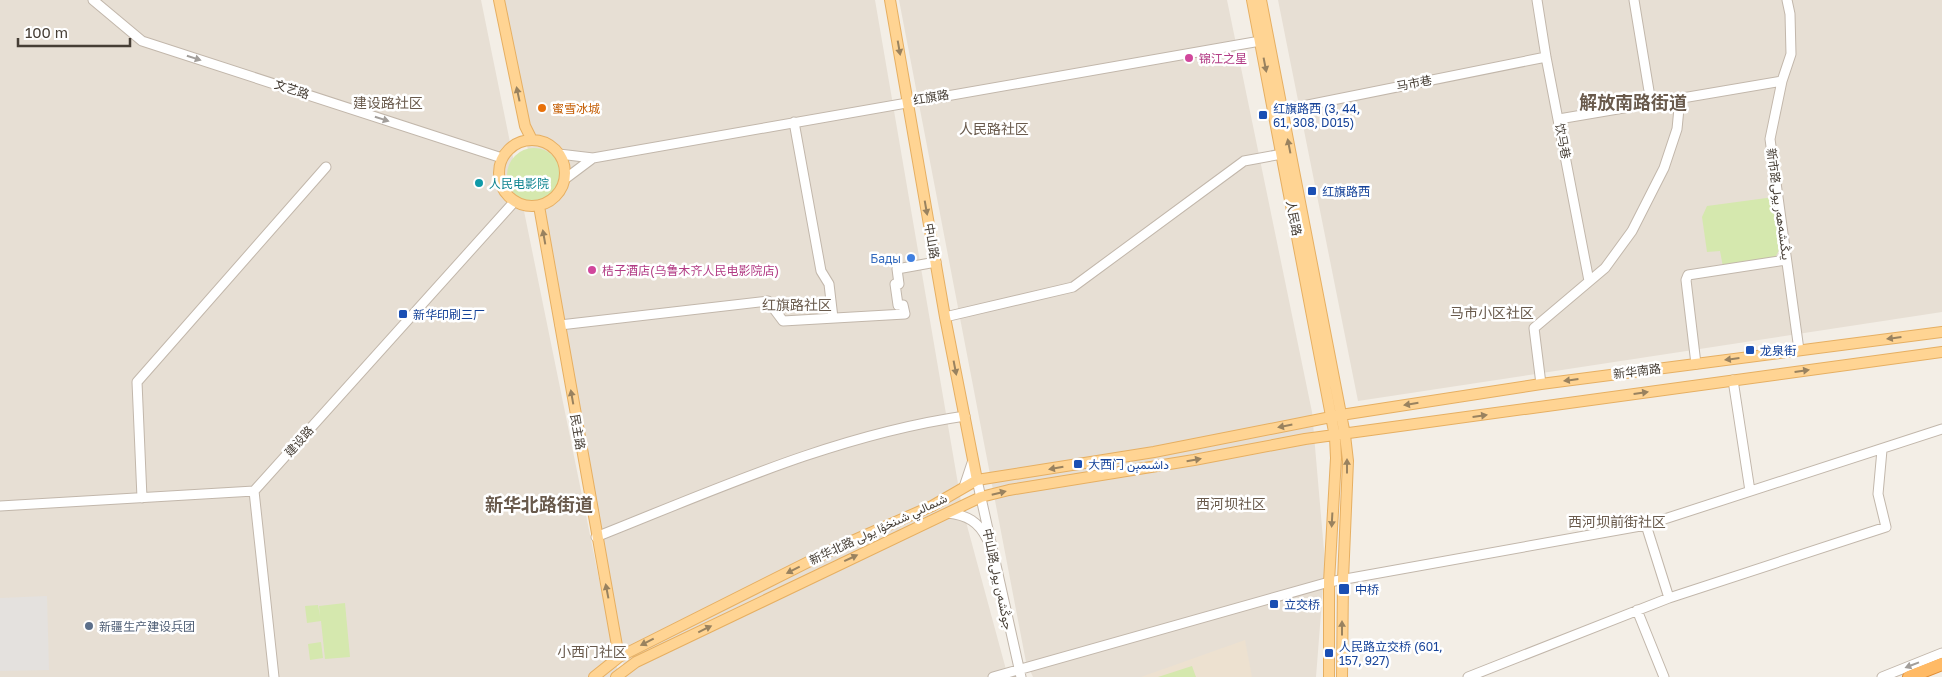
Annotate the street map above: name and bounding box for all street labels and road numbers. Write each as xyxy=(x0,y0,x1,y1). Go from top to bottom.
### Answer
street label: 马市巷 xyxy=(1395,72,1433,94)
street label: 文艺路 xyxy=(273,76,311,102)
street label: 红旗路 xyxy=(912,86,950,108)
street label: 饮马巷 xyxy=(1552,122,1574,160)
street label: 新市路يىڭىشەھەر يولى xyxy=(1763,147,1794,261)
street label: 人民路 xyxy=(1283,199,1305,237)
street label: 中山路 xyxy=(921,222,943,260)
street label: 新华南路 xyxy=(1612,361,1662,381)
street label: 民主路 xyxy=(567,413,589,451)
street label: 建设路 xyxy=(281,423,317,459)
street label: 新华北路 شىمالىي شىنخۇا يولى xyxy=(807,490,951,570)
street label: 中山路جوڭشەن يولى xyxy=(979,527,1016,631)

